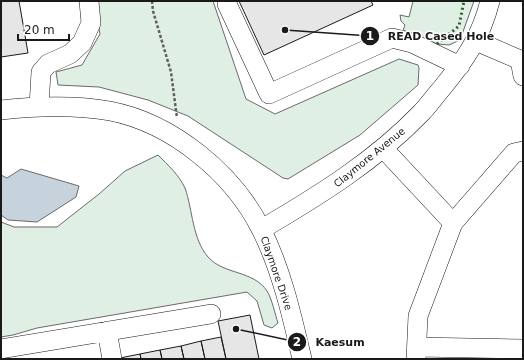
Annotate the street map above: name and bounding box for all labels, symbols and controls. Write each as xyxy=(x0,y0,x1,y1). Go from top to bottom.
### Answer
scale bar xyxy=(18,16,69,42)
text: 20 m xyxy=(24,23,55,37)
callout: READ Cased Hole xyxy=(360,25,502,48)
text: 1 xyxy=(366,29,374,43)
text: READ Cased Hole xyxy=(388,30,494,43)
street label: Claymore Avenue xyxy=(332,125,407,189)
street label: Claymore Drive xyxy=(259,235,294,312)
callout: Kaesum xyxy=(287,330,373,353)
text: 2 xyxy=(293,335,301,349)
text: Kaesum xyxy=(315,336,365,349)

